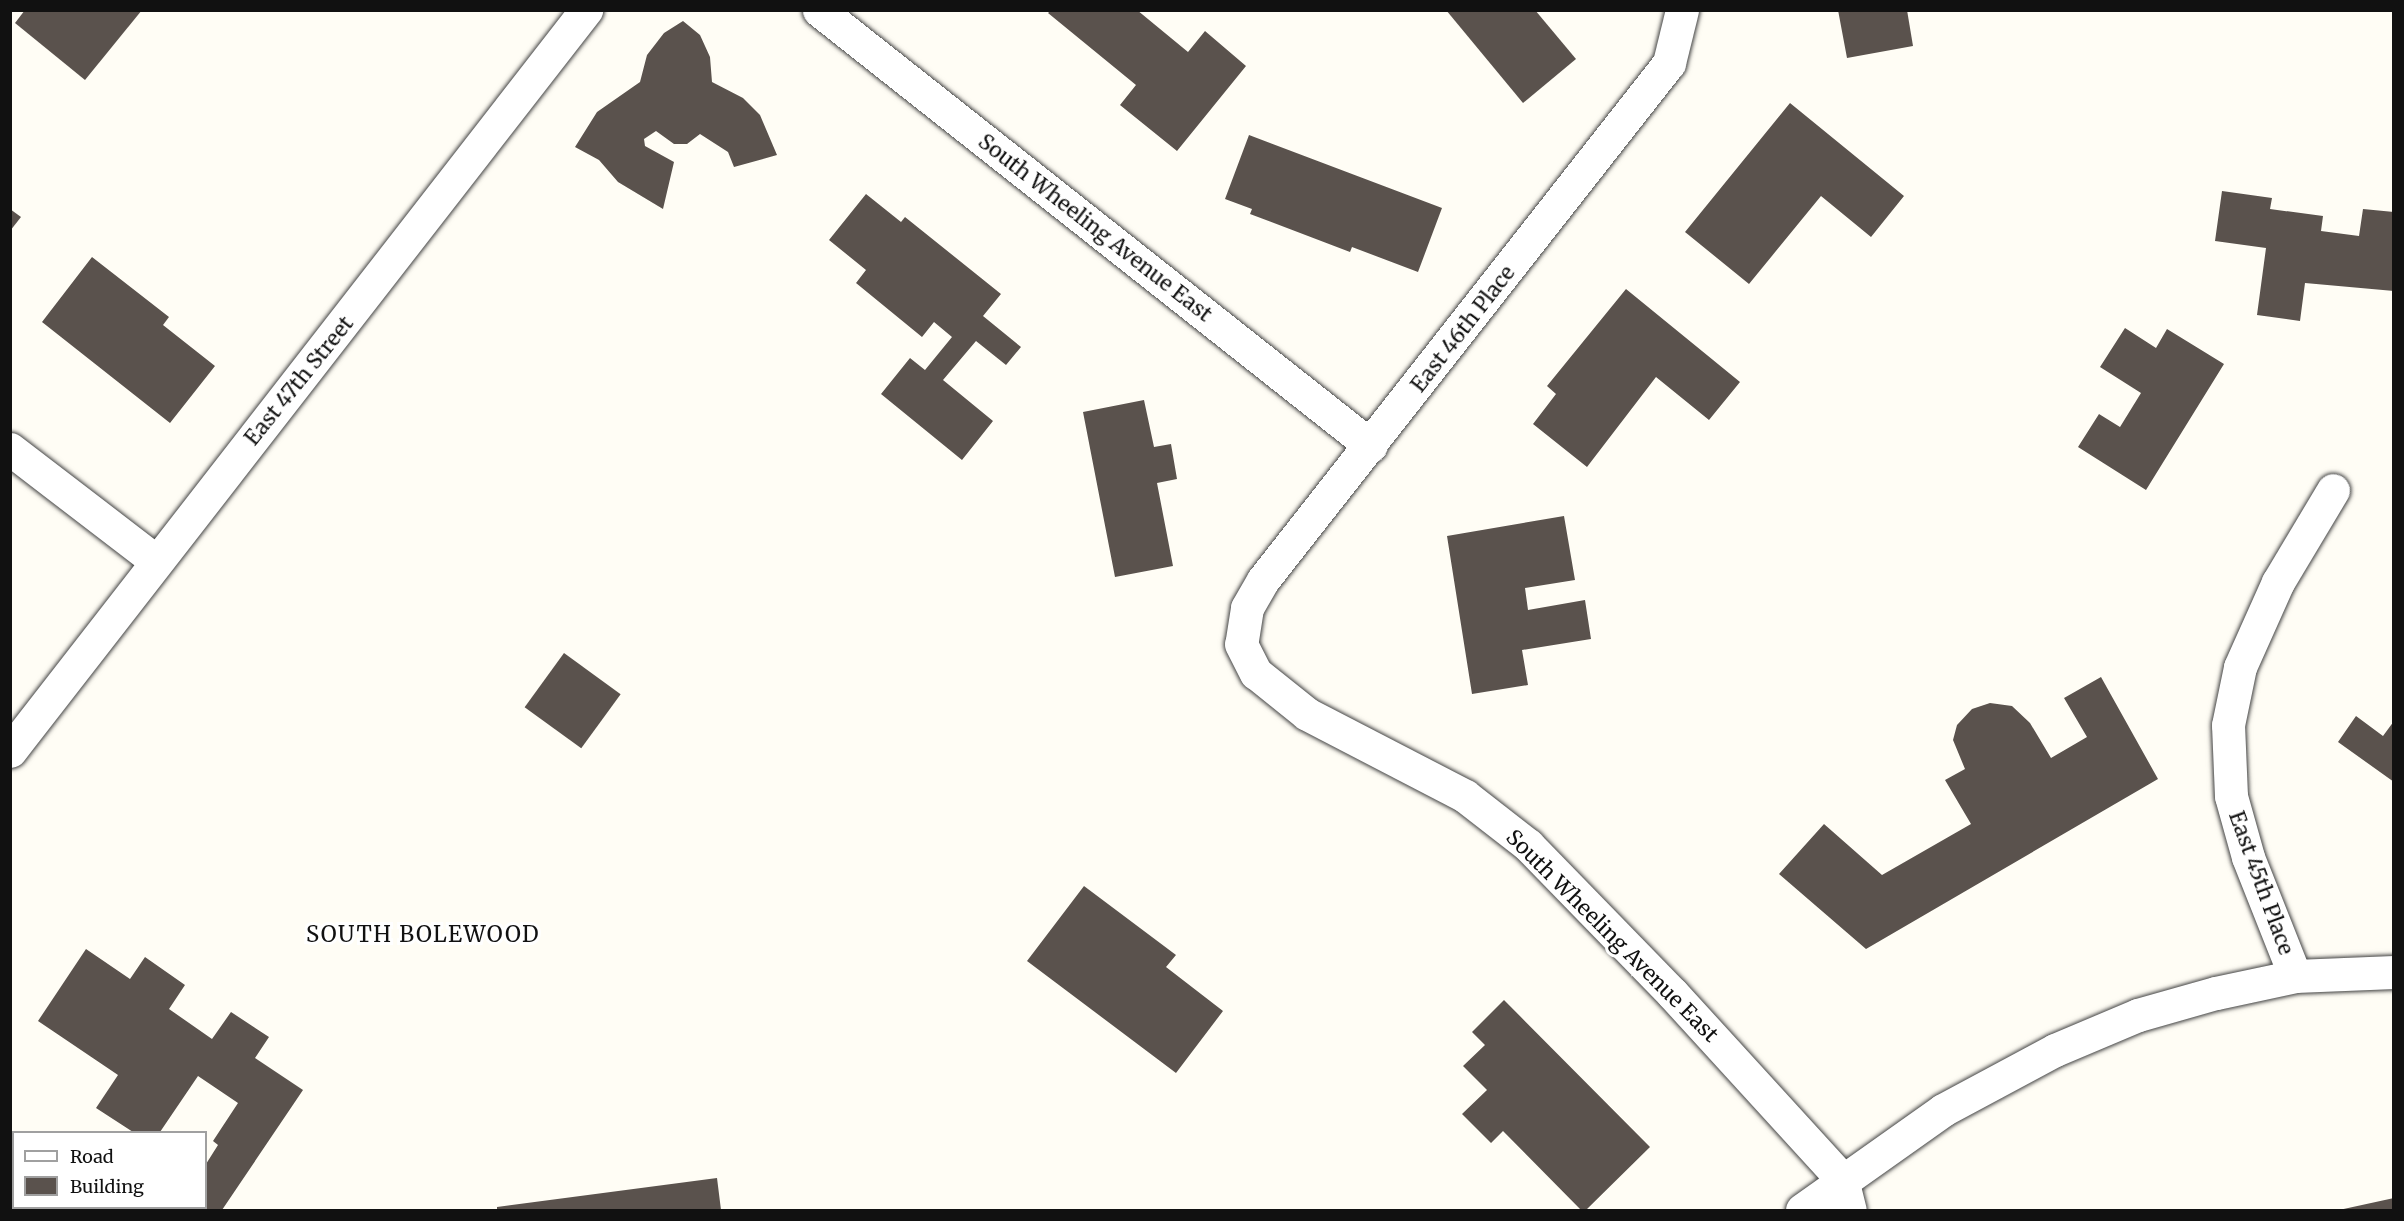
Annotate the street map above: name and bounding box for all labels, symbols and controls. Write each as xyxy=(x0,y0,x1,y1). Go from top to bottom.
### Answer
street label: South Wheeling Avenue East xyxy=(973,129,1217,327)
street label: East 46th Place xyxy=(1406,261,1520,397)
street label: East 47th Street xyxy=(239,312,359,450)
street label: East 45th Place xyxy=(2223,808,2299,958)
street label: South Wheeling Avenue East xyxy=(1501,825,1723,1047)
district label: SOUTH BOLEWOOD xyxy=(306,922,540,948)
legend xyxy=(12,1131,207,1209)
text: Road xyxy=(70,1145,114,1168)
text: Building xyxy=(70,1175,144,1198)

